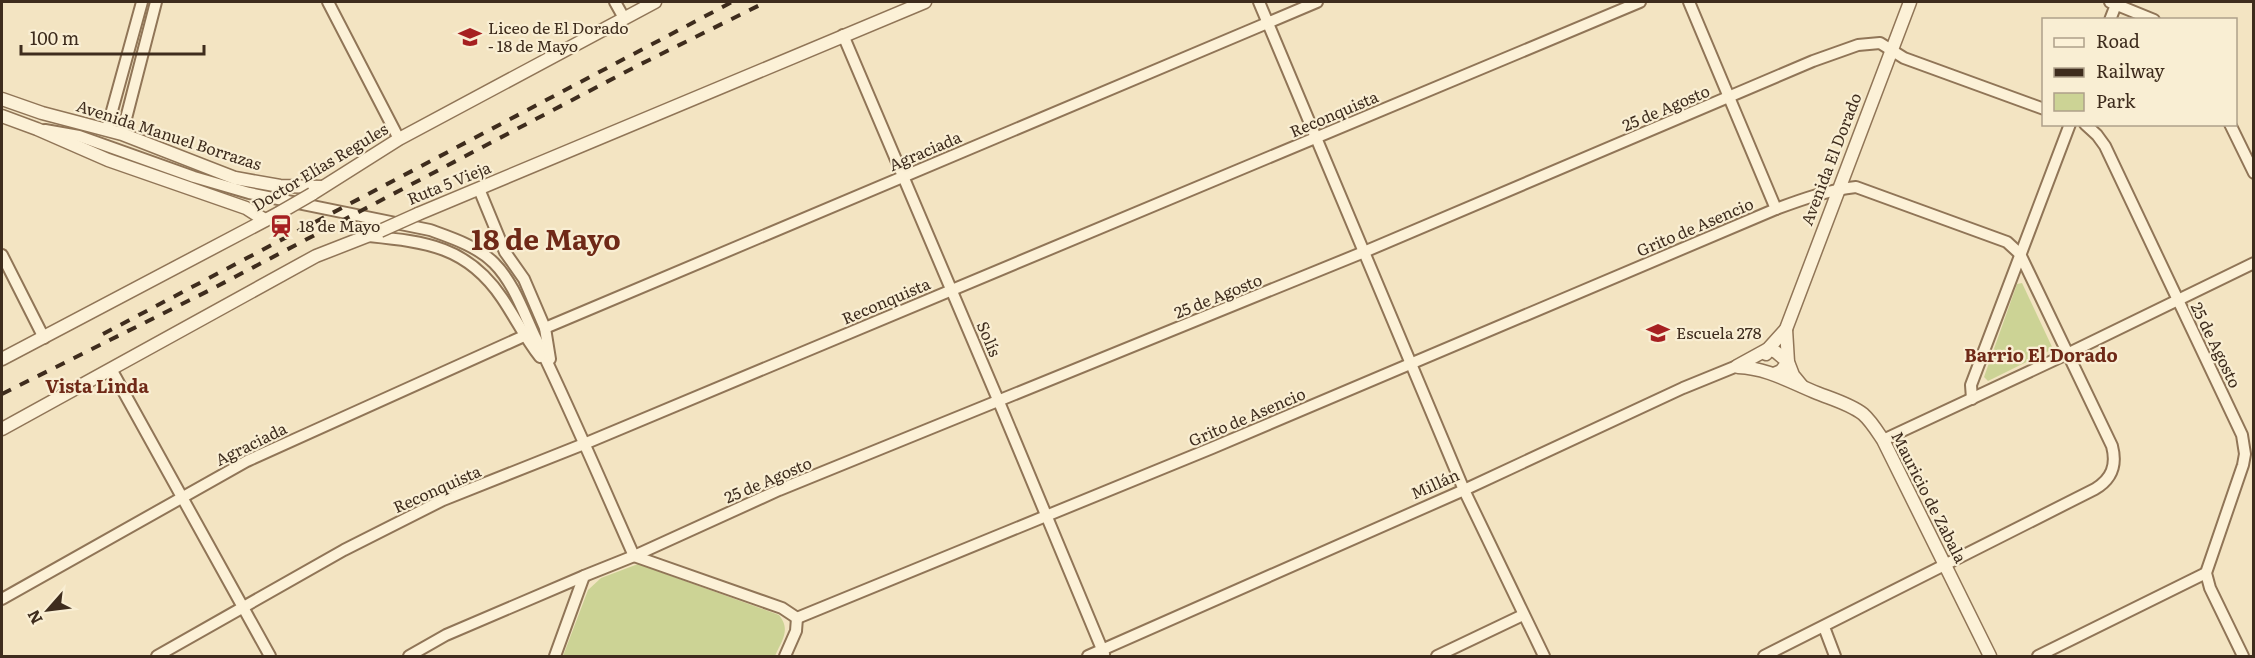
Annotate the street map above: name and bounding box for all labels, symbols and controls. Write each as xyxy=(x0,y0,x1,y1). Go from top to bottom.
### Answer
place label: Liceo de El Dorado - 18 de Mayo xyxy=(488,15,629,57)
scale bar xyxy=(21,18,204,56)
legend xyxy=(2042,18,2237,126)
text: 100 m xyxy=(30,24,79,51)
school or university icon: Liceo de El Dorado - 18 de Mayo xyxy=(457,24,483,50)
text: Road xyxy=(2096,27,2140,54)
text: Railway xyxy=(2096,57,2165,84)
street label: 25 de Agosto xyxy=(1618,78,1713,136)
street label: Reconquista xyxy=(1286,84,1382,142)
text: Park xyxy=(2096,87,2137,114)
street label: Avenida El Dorado xyxy=(1794,89,1866,228)
street label: Avenida Manuel Borrazas xyxy=(74,93,265,175)
street label: Doctor Elías Regules xyxy=(247,116,392,216)
street label: Agraciada xyxy=(884,124,965,176)
street label: Ruta 5 Vieja xyxy=(403,154,495,210)
street label: Grito de Asencio xyxy=(1632,191,1757,262)
station icon: 18 de Mayo xyxy=(268,213,294,239)
place label: 18 de Mayo xyxy=(299,213,380,237)
district label: 18 de Mayo xyxy=(471,217,621,259)
street label: 25 de Agosto xyxy=(1170,267,1265,324)
street label: Reconquista xyxy=(838,271,934,329)
street label: 25 de Agosto xyxy=(2186,298,2248,392)
street label: Solís xyxy=(972,317,1008,360)
school or university icon: Escuela 278 xyxy=(1645,320,1671,346)
place label: Escuela 278 xyxy=(1676,320,1762,344)
district label: Barrio El Dorado xyxy=(1964,341,2118,368)
district label: Vista Linda xyxy=(45,372,149,399)
street label: Grito de Asencio xyxy=(1184,381,1309,452)
street label: Agraciada xyxy=(211,415,291,471)
street label: Mauricio de Zabala xyxy=(1886,427,1974,567)
street label: 25 de Agosto xyxy=(720,450,815,508)
street label: Reconquista xyxy=(389,458,485,518)
street label: Millán xyxy=(1406,462,1463,504)
north arrow xyxy=(18,580,78,640)
text: N xyxy=(20,606,48,629)

